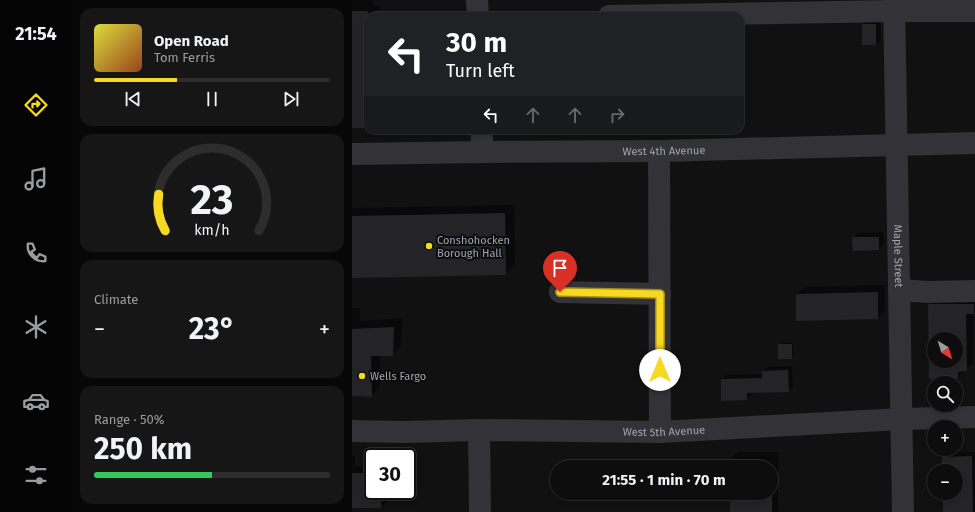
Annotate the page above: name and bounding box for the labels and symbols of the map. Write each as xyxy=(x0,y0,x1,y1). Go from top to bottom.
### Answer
street label: West 4th Avenue xyxy=(623,143,706,158)
street label: Maple Street xyxy=(891,224,906,288)
place label: Conshohocken Borough Hall xyxy=(437,234,510,260)
marker: Conshohocken Borough Hall xyxy=(424,241,434,251)
pin xyxy=(543,251,577,292)
north arrow xyxy=(927,332,963,368)
position arrow xyxy=(639,349,681,391)
place label: Wells Fargo xyxy=(370,370,426,383)
marker: Wells Fargo xyxy=(357,371,367,381)
street label: West 5th Avenue xyxy=(623,423,705,439)
speed limit sign: 30 xyxy=(364,448,416,500)

